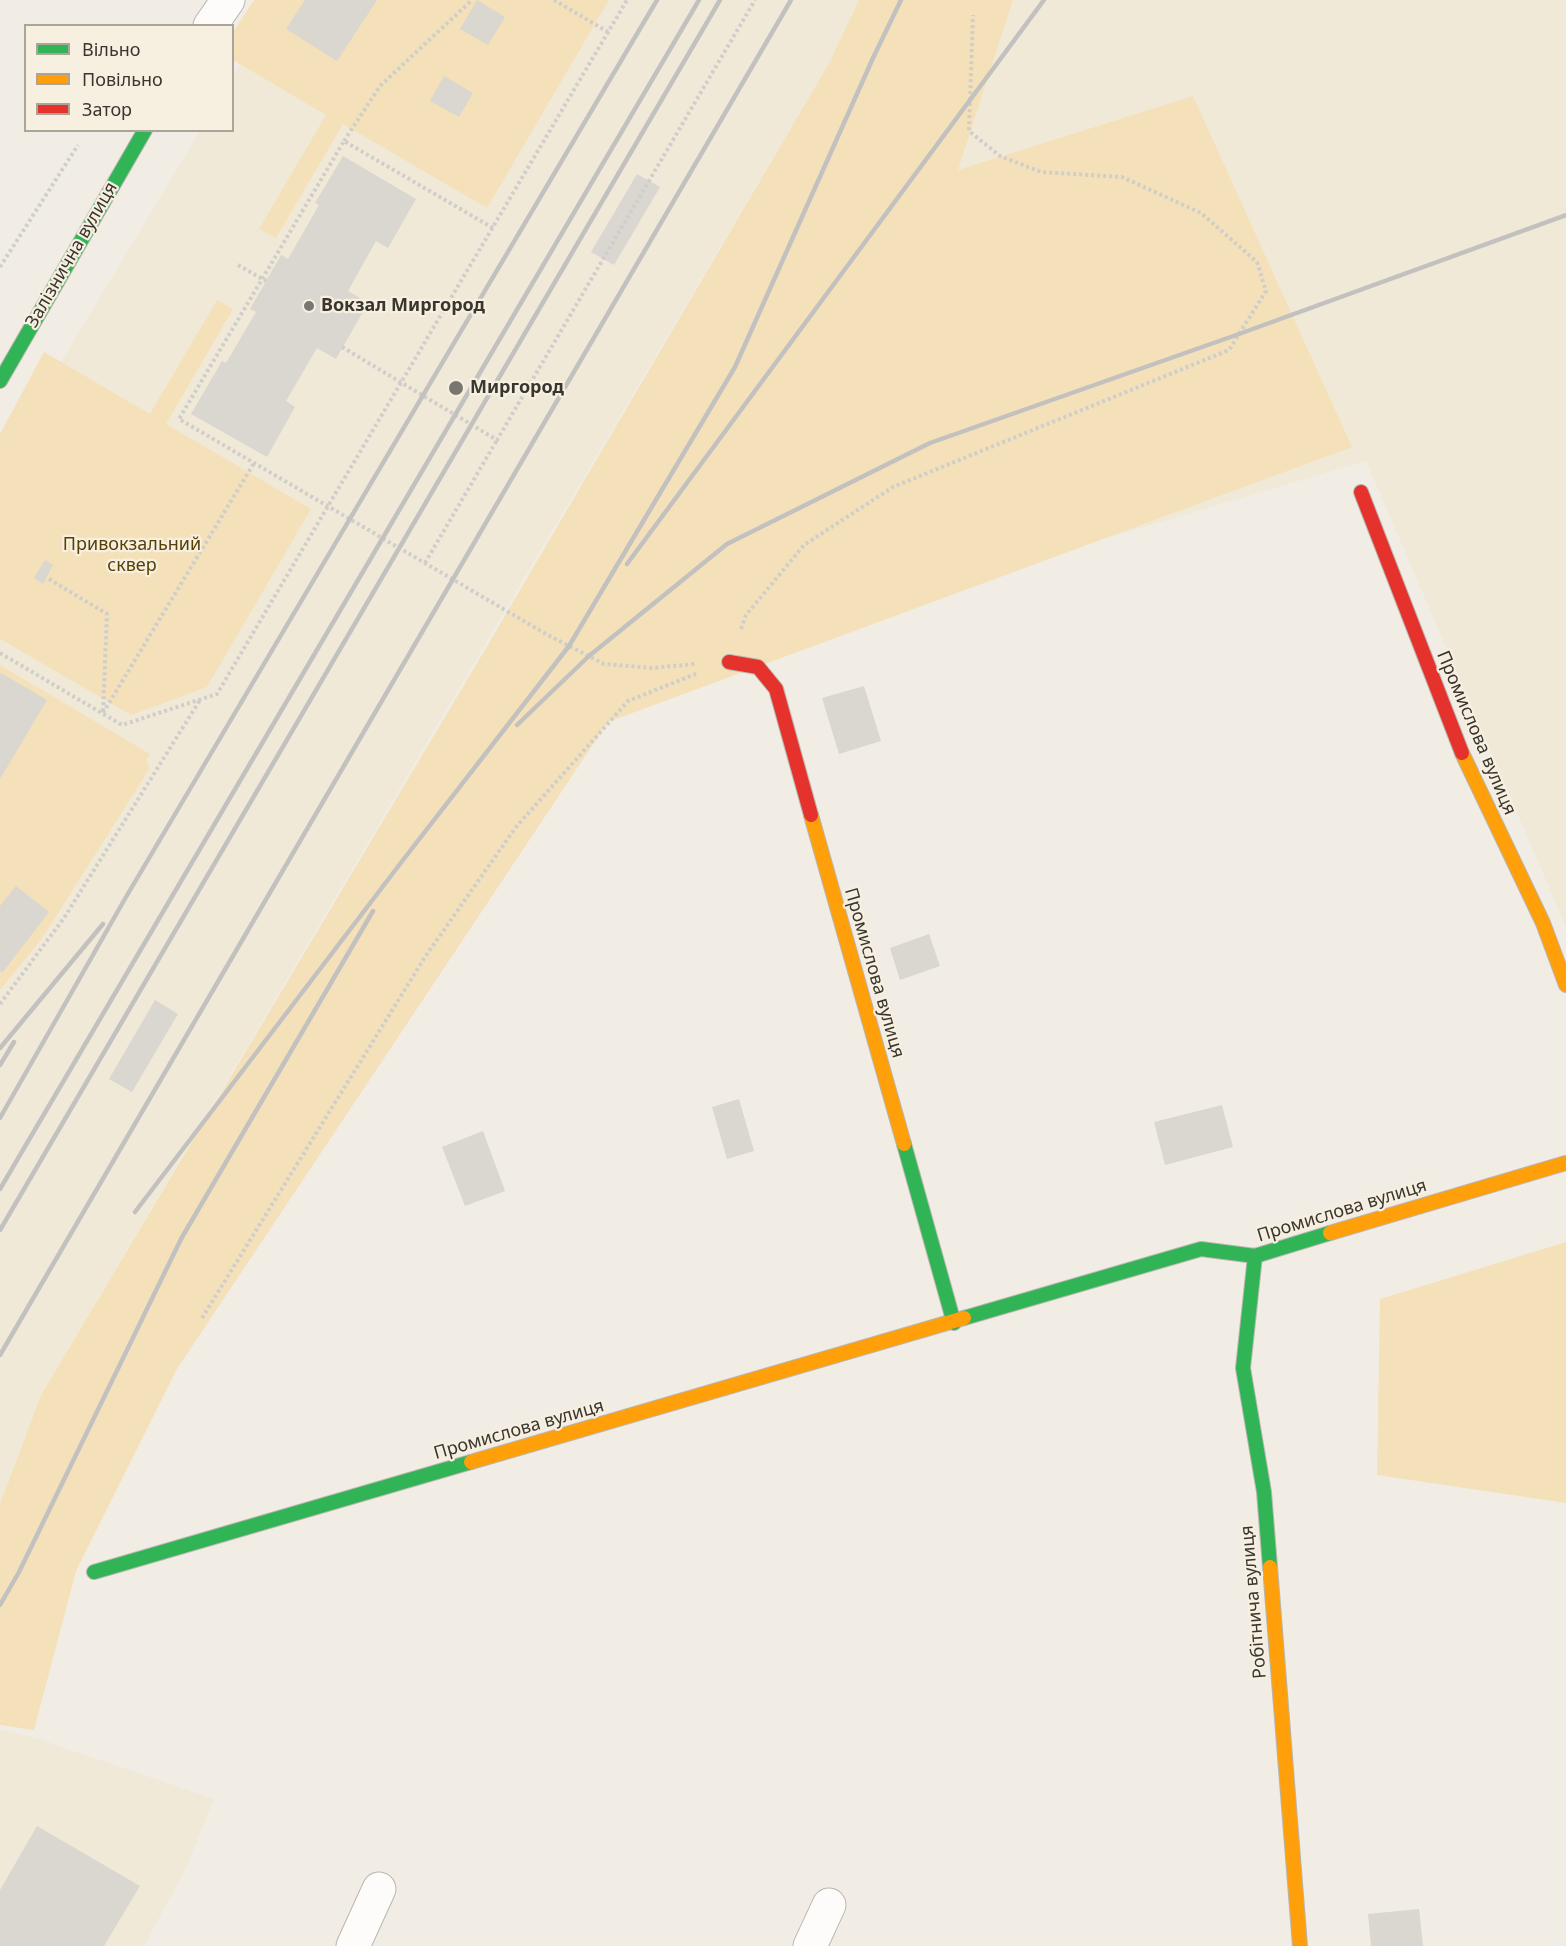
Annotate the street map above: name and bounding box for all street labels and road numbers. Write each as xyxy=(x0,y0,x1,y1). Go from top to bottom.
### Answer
street label: Залізнична вулиця xyxy=(22,178,122,332)
street label: Промислова вулиця xyxy=(1432,648,1520,818)
street label: Промислова вулиця xyxy=(839,885,909,1061)
street label: Промислова вулиця xyxy=(1255,1175,1429,1247)
street label: Промислова вулиця xyxy=(431,1395,607,1465)
street label: Робітнича вулиця xyxy=(1237,1524,1271,1680)

